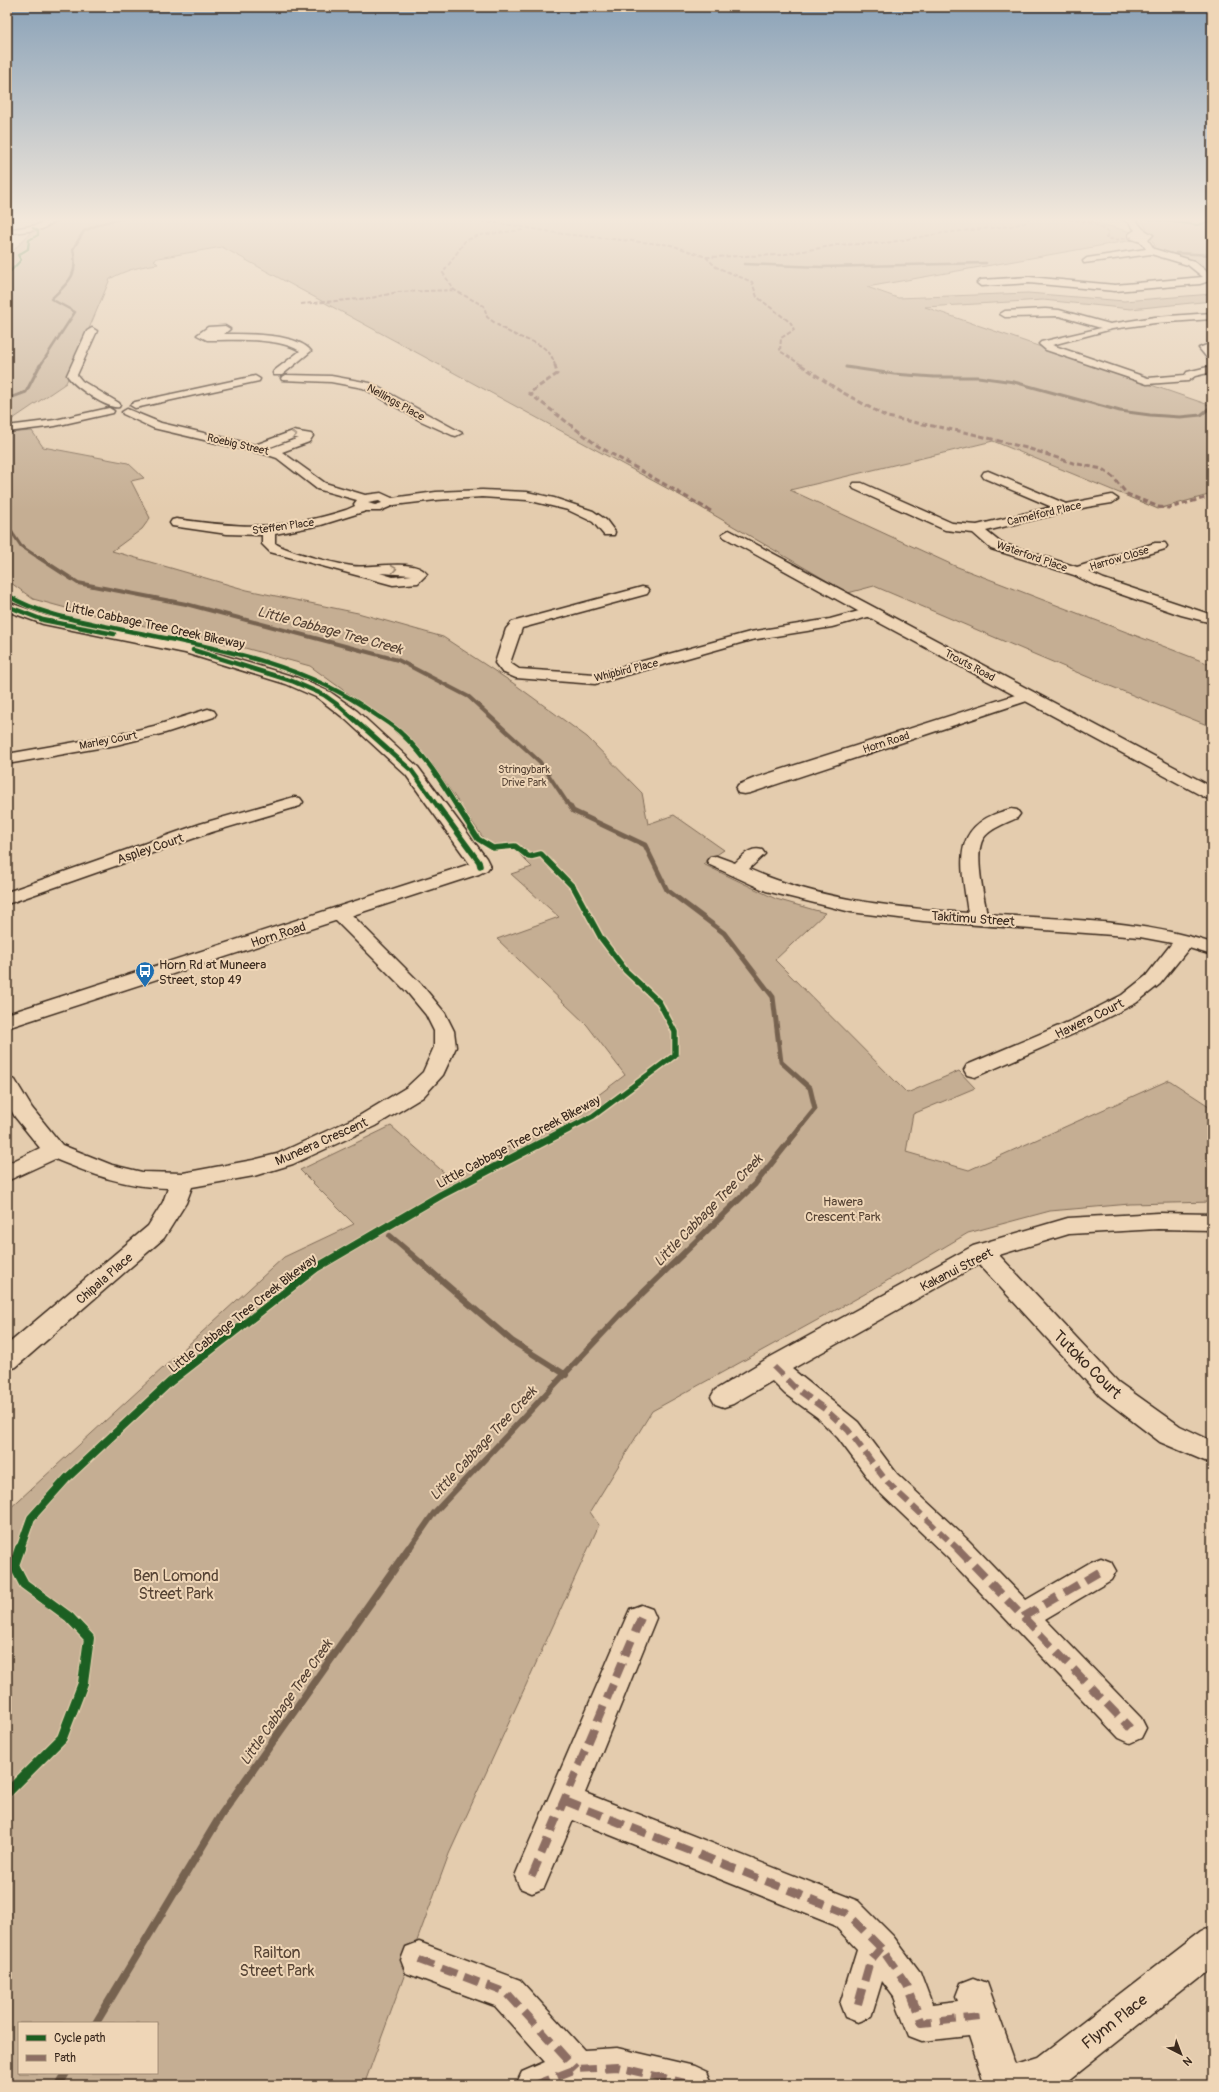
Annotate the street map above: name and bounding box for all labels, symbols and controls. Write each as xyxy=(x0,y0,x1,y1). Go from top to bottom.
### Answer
street label: Nellings Place xyxy=(365,381,427,424)
street label: Roebig Street xyxy=(206,431,271,458)
one-way arrow xyxy=(291,431,297,440)
street label: Camelford Place xyxy=(1006,499,1083,528)
street label: Steffen Place xyxy=(251,516,315,537)
street label: Waterford Place xyxy=(995,538,1069,575)
street label: Harrow Close xyxy=(1088,543,1151,574)
one-way arrow xyxy=(391,565,398,574)
street label: Little Cabbage Tree Creek Bikeway xyxy=(63,599,247,653)
water label: Little Cabbage Tree Creek xyxy=(256,603,405,658)
street label: Trouts Road xyxy=(942,647,997,684)
street label: Whipbird Place xyxy=(593,656,660,685)
street label: Marley Court xyxy=(78,728,139,752)
street label: Horn Road xyxy=(861,729,911,756)
park label: Stringybark Drive Park xyxy=(498,763,550,789)
street label: Aspley Court xyxy=(115,830,187,868)
street label: Takitimu Street xyxy=(931,908,1016,930)
street label: Horn Road xyxy=(249,919,308,951)
place label: Horn Rd at Muneera Street, stop 49 xyxy=(159,957,266,988)
bus stop icon: Horn Rd at Muneera Street, stop 49 xyxy=(134,960,156,988)
street label: Hawera Court xyxy=(1053,995,1127,1042)
street label: Little Cabbage Tree Creek Bikeway xyxy=(434,1092,604,1192)
street label: Muneera Crescent xyxy=(273,1114,371,1169)
water label: Little Cabbage Tree Creek xyxy=(650,1150,767,1270)
park label: Hawera Crescent Park xyxy=(805,1194,881,1225)
street label: Kakanui Street xyxy=(918,1244,996,1295)
street label: Chipala Place xyxy=(73,1249,137,1308)
street label: Little Cabbage Tree Creek Bikeway xyxy=(165,1251,320,1377)
street label: Tutoko Court xyxy=(1049,1326,1126,1404)
water label: Little Cabbage Tree Creek xyxy=(426,1382,541,1504)
park label: Ben Lomond Street Park xyxy=(133,1566,219,1604)
water label: Little Cabbage Tree Creek xyxy=(237,1635,337,1768)
park label: Railton Street Park xyxy=(240,1943,315,1981)
street label: Flynn Place xyxy=(1078,1990,1152,2054)
legend xyxy=(18,2022,158,2074)
text: Cycle path xyxy=(54,2031,106,2046)
north arrow xyxy=(1161,2034,1201,2074)
text: Path xyxy=(54,2051,76,2066)
text: N xyxy=(1180,2054,1194,2069)

